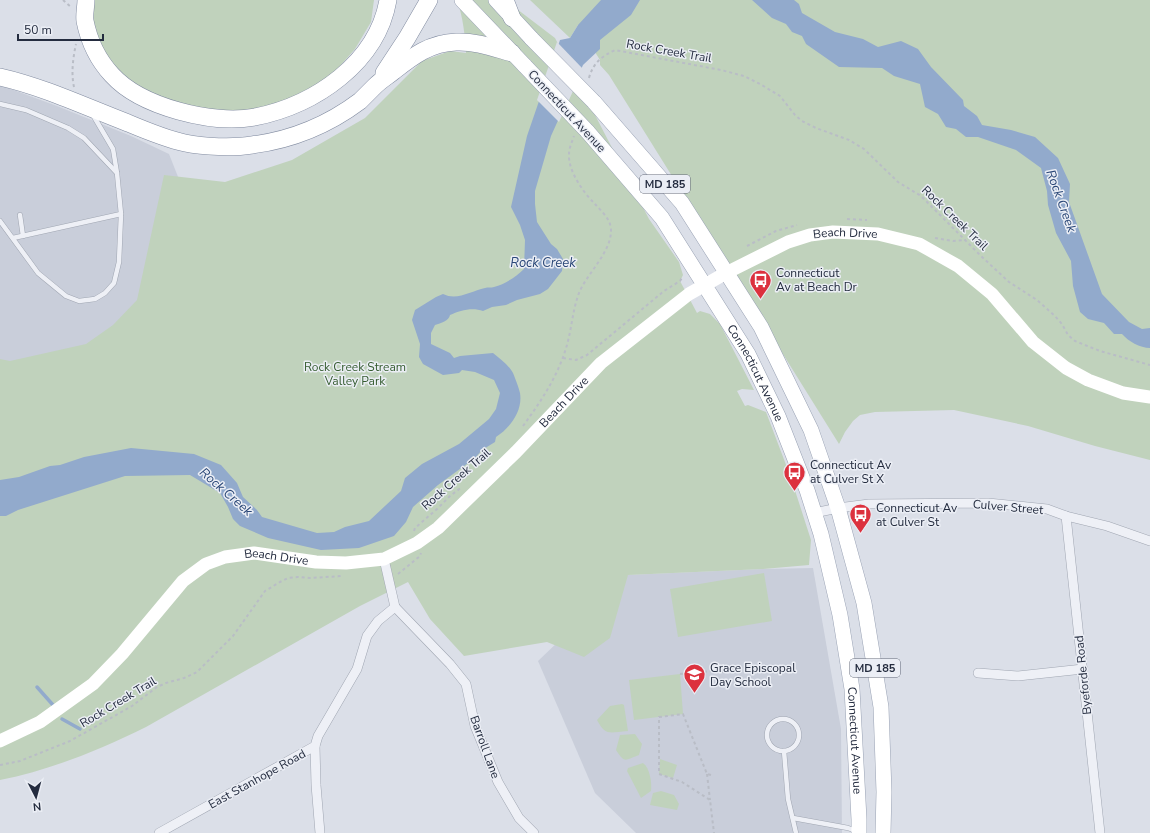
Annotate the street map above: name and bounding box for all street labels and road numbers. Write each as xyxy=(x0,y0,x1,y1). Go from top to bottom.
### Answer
street label: Rock Creek Trail xyxy=(625,36,713,66)
street label: Connecticut Avenue xyxy=(525,66,609,156)
road number: MD 185 xyxy=(640,175,690,193)
street label: Rock Creek Trail xyxy=(918,182,992,254)
street label: Beach Drive xyxy=(812,224,878,243)
street label: Connecticut Avenue xyxy=(723,321,787,424)
street label: Beach Drive xyxy=(536,373,592,431)
street label: Rock Creek Trail xyxy=(418,444,494,513)
street label: Culver Street xyxy=(972,496,1045,518)
street label: Beach Drive xyxy=(243,545,310,569)
street label: Byeforde Road xyxy=(1071,635,1095,715)
road number: MD 185 xyxy=(850,659,900,677)
street label: Rock Creek Trail xyxy=(77,673,160,731)
street label: Connecticut Avenue xyxy=(844,686,866,795)
street label: Barroll Lane xyxy=(466,713,504,781)
street label: East Stanhope Road xyxy=(206,746,308,812)

